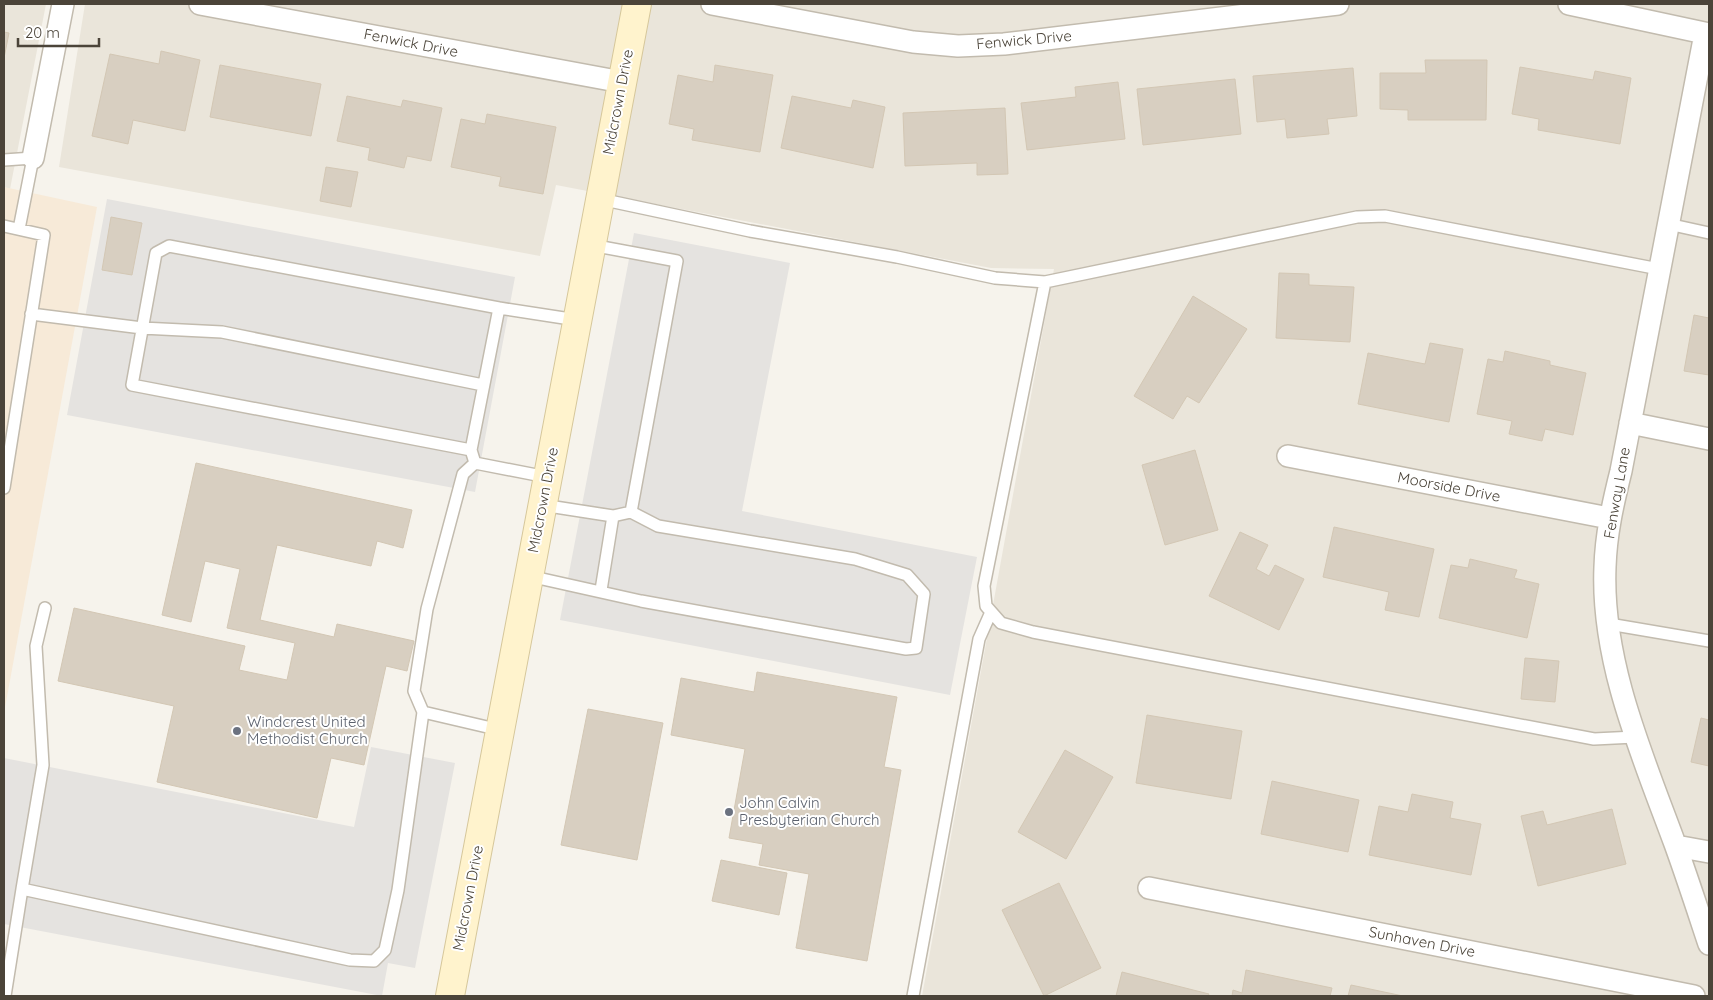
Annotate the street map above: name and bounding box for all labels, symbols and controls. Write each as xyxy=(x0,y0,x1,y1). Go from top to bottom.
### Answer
scale bar xyxy=(18,15,99,47)
text: 20 m xyxy=(25,23,60,42)
street label: Fenwick Drive xyxy=(362,24,460,61)
street label: Fenwick Drive xyxy=(975,26,1073,53)
street label: Midcrown Drive xyxy=(598,48,637,156)
street label: Midcrown Drive xyxy=(523,446,562,554)
street label: Fenway Lane xyxy=(1599,446,1634,540)
street label: Moorside Drive xyxy=(1396,467,1502,506)
place label: Windcrest United Methodist Church xyxy=(247,712,368,748)
marker: Windcrest United Methodist Church xyxy=(231,725,243,737)
place label: John Calvin Presbyterian Church xyxy=(739,793,879,829)
marker: John Calvin Presbyterian Church xyxy=(723,806,735,818)
street label: Midcrown Drive xyxy=(448,844,487,952)
street label: Sunhaven Drive xyxy=(1367,922,1477,961)

